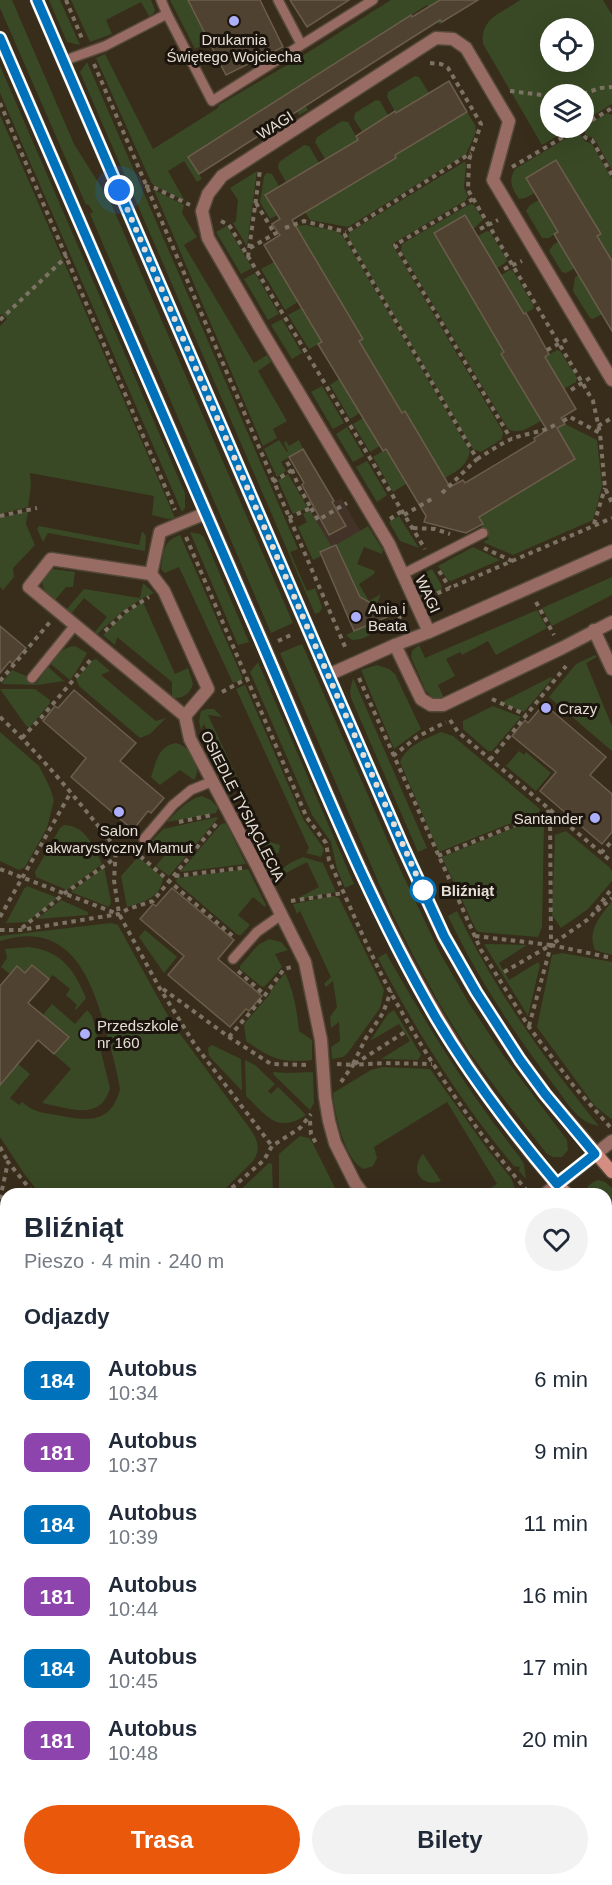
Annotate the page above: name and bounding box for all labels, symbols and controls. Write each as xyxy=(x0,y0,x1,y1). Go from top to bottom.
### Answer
marker: Drukarnia Świętego Wojciecha xyxy=(227,14,241,28)
map controls xyxy=(540,18,594,138)
button: locate xyxy=(540,18,594,72)
place label: Drukarnia Świętego Wojciecha xyxy=(167,31,302,65)
button: layers xyxy=(540,84,594,138)
street label: WAGI xyxy=(254,107,296,143)
your location xyxy=(104,175,134,205)
street label: WAGI xyxy=(412,573,444,615)
place label: Ania i Beata xyxy=(368,600,408,634)
marker: Ania i Beata xyxy=(349,610,363,624)
place label: Crazy xyxy=(558,700,598,717)
marker: Crazy xyxy=(539,701,553,715)
street label: OSIEDLE TYSIĄCLECIA xyxy=(198,728,288,884)
marker: Salon akwarystyczny Mamut xyxy=(112,805,126,819)
place label: Santander xyxy=(514,810,583,827)
marker: Santander xyxy=(588,811,602,825)
place label: Salon akwarystyczny Mamut xyxy=(45,822,194,856)
marker: Bliźniąt xyxy=(410,877,436,903)
place label: Bliźniąt xyxy=(441,882,494,899)
place label: Przedszkole nr 160 xyxy=(97,1017,179,1051)
marker: Przedszkole nr 160 xyxy=(78,1027,92,1041)
button: heart xyxy=(525,1208,588,1271)
text: Bliźniąt xyxy=(24,1212,124,1243)
text: Pieszo · 4 min · 240 m xyxy=(24,1250,224,1272)
text: Odjazdy xyxy=(24,1304,110,1329)
text: Autobus xyxy=(108,1356,197,1381)
text: 6 min xyxy=(534,1367,588,1392)
text: 184 xyxy=(39,1369,75,1392)
text: 10:34 xyxy=(108,1382,158,1404)
text: Autobus xyxy=(108,1428,197,1453)
text: 9 min xyxy=(534,1439,588,1464)
text: 181 xyxy=(39,1441,75,1464)
text: 10:37 xyxy=(108,1454,158,1476)
text: Autobus xyxy=(108,1500,197,1525)
text: 11 min xyxy=(524,1511,588,1536)
text: 184 xyxy=(39,1513,75,1536)
text: 10:39 xyxy=(108,1526,158,1548)
text: Autobus xyxy=(108,1572,197,1597)
text: 16 min xyxy=(522,1583,588,1608)
text: 181 xyxy=(39,1585,75,1608)
text: 10:44 xyxy=(108,1598,158,1620)
text: Autobus xyxy=(108,1644,197,1669)
text: 17 min xyxy=(522,1655,588,1680)
text: 184 xyxy=(39,1657,75,1680)
text: 10:45 xyxy=(108,1670,158,1692)
text: Autobus xyxy=(108,1716,197,1741)
text: 20 min xyxy=(522,1727,588,1752)
text: 181 xyxy=(39,1729,75,1752)
text: 10:48 xyxy=(108,1742,158,1764)
button: Trasa xyxy=(24,1805,300,1874)
button: Bilety xyxy=(312,1805,588,1874)

